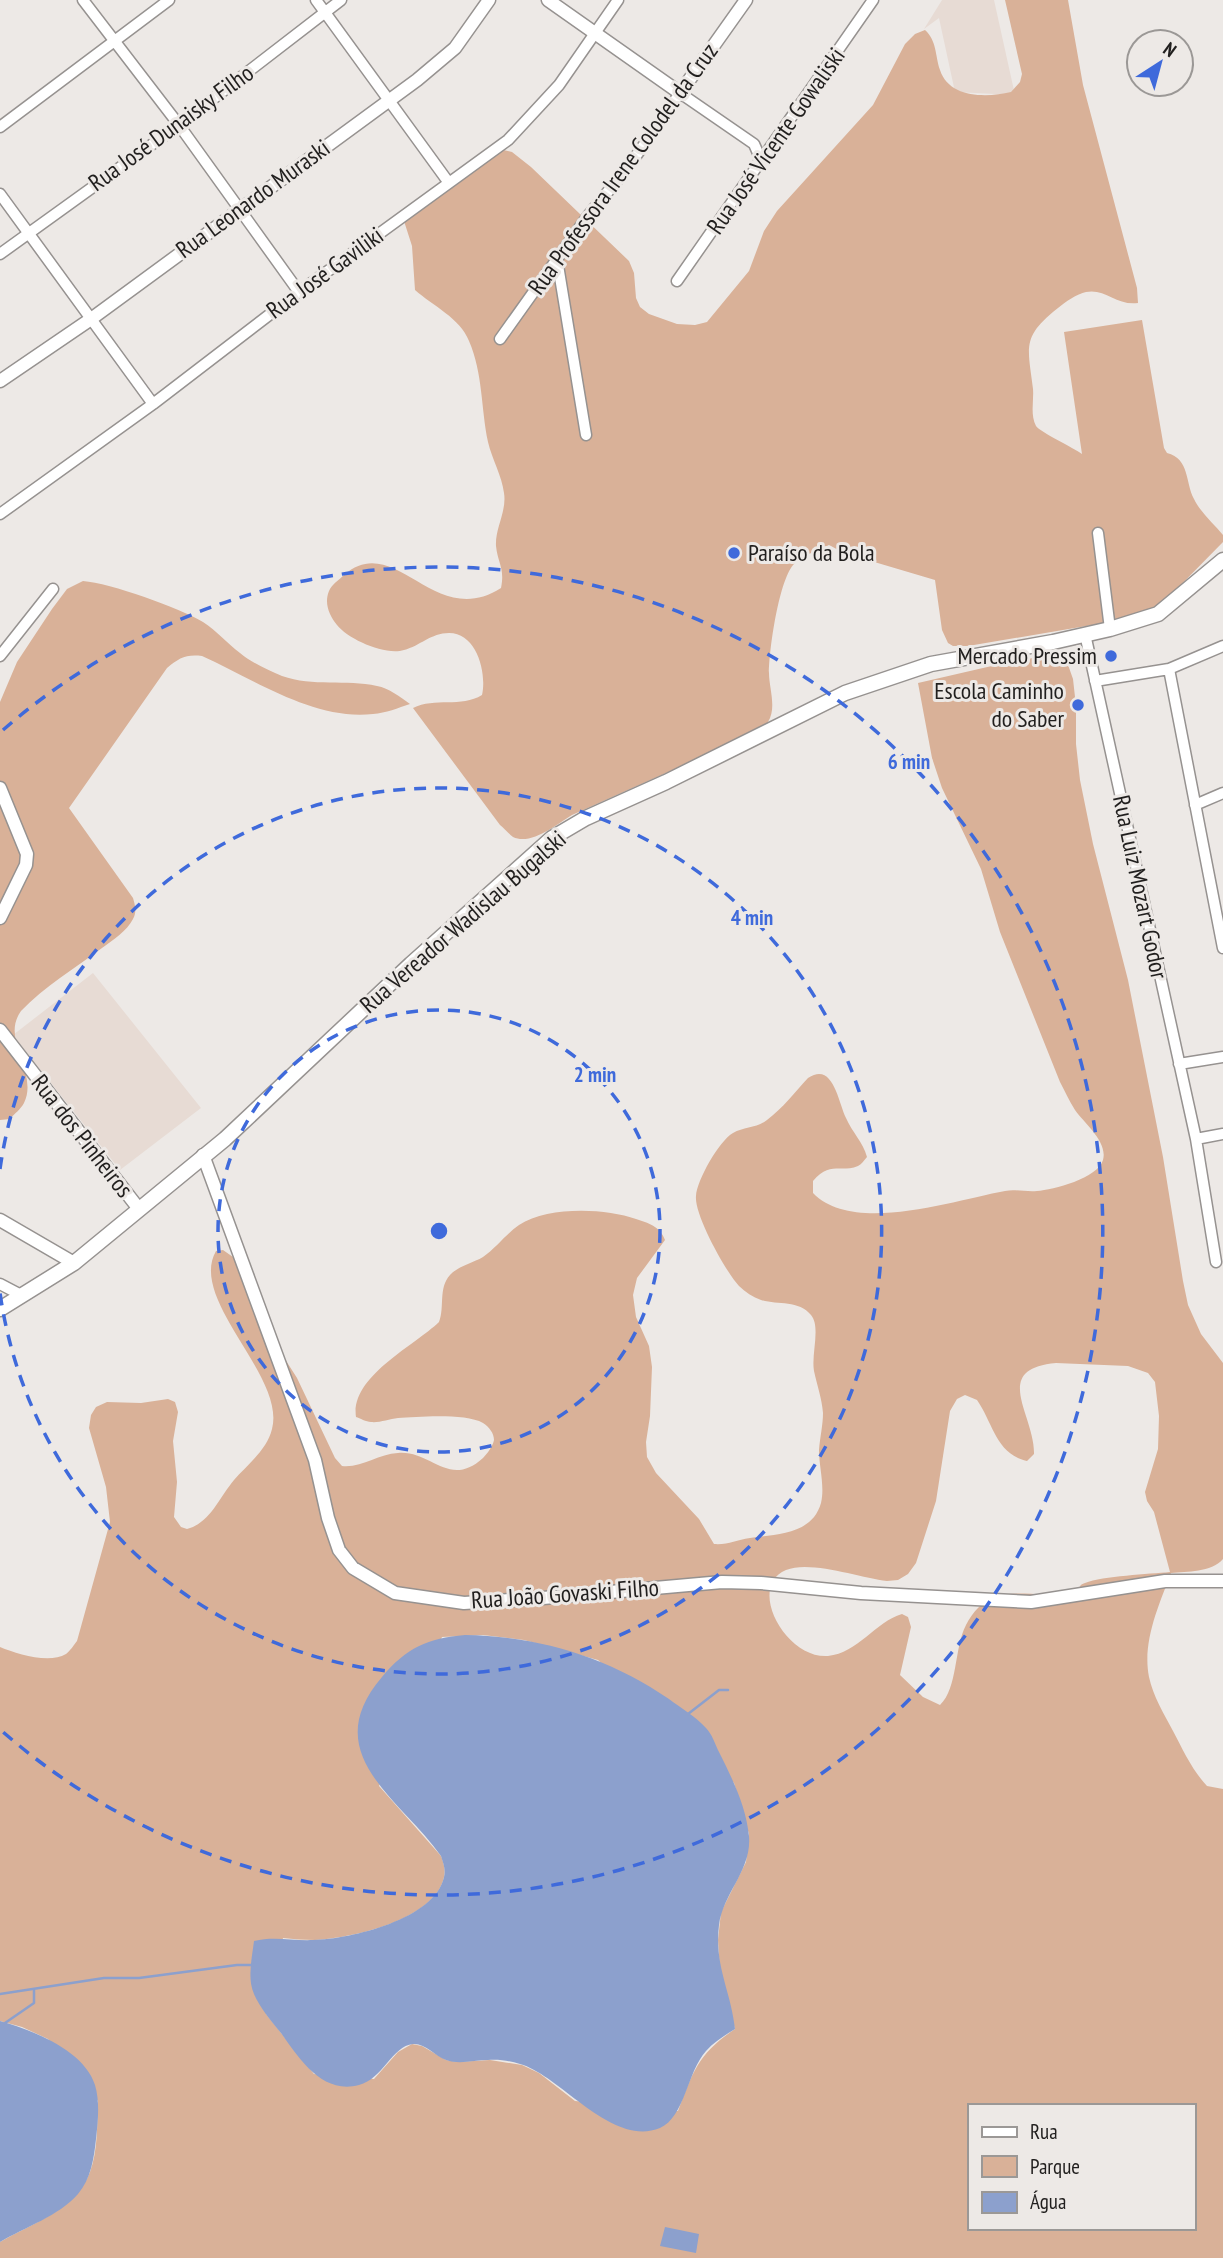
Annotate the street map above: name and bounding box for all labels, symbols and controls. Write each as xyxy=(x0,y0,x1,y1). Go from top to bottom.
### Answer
north arrow xyxy=(1125,28,1195,98)
street label: Rua Professora Irene Colodel da Cruz xyxy=(521,37,724,301)
text: N xyxy=(1159,37,1181,62)
street label: Rua José Vicente Gowaliski xyxy=(700,41,852,240)
street label: Rua José Dunaisky Filho xyxy=(82,57,259,198)
street label: Rua Leonardo Muraski xyxy=(170,132,336,265)
street label: Rua José Gaviliki xyxy=(260,220,389,325)
place label: Paraíso da Bola xyxy=(748,537,875,568)
marker: Paraíso da Bola xyxy=(726,545,742,561)
place label: Mercado Pressim xyxy=(958,640,1097,671)
marker: Mercado Pressim xyxy=(1103,648,1119,664)
place label: Escola Caminho do Saber xyxy=(934,675,1064,734)
marker: Escola Caminho do Saber xyxy=(1070,697,1086,713)
text: 6 min xyxy=(888,748,930,775)
street label: Rua Luiz Mozart Godor xyxy=(1106,792,1175,982)
street label: Rua Vereador Wadislau Bugalski xyxy=(353,824,572,1020)
text: 4 min xyxy=(731,904,773,931)
text: 2 min xyxy=(574,1061,616,1088)
street label: Rua dos Pinheiros xyxy=(25,1068,140,1204)
centre of rings xyxy=(427,1219,451,1243)
street label: Rua João Govaski Filho xyxy=(470,1571,660,1616)
legend xyxy=(968,2104,1195,2230)
text: Rua xyxy=(1030,2118,1058,2145)
text: Parque xyxy=(1030,2153,1080,2180)
text: Água xyxy=(1030,2188,1066,2215)

